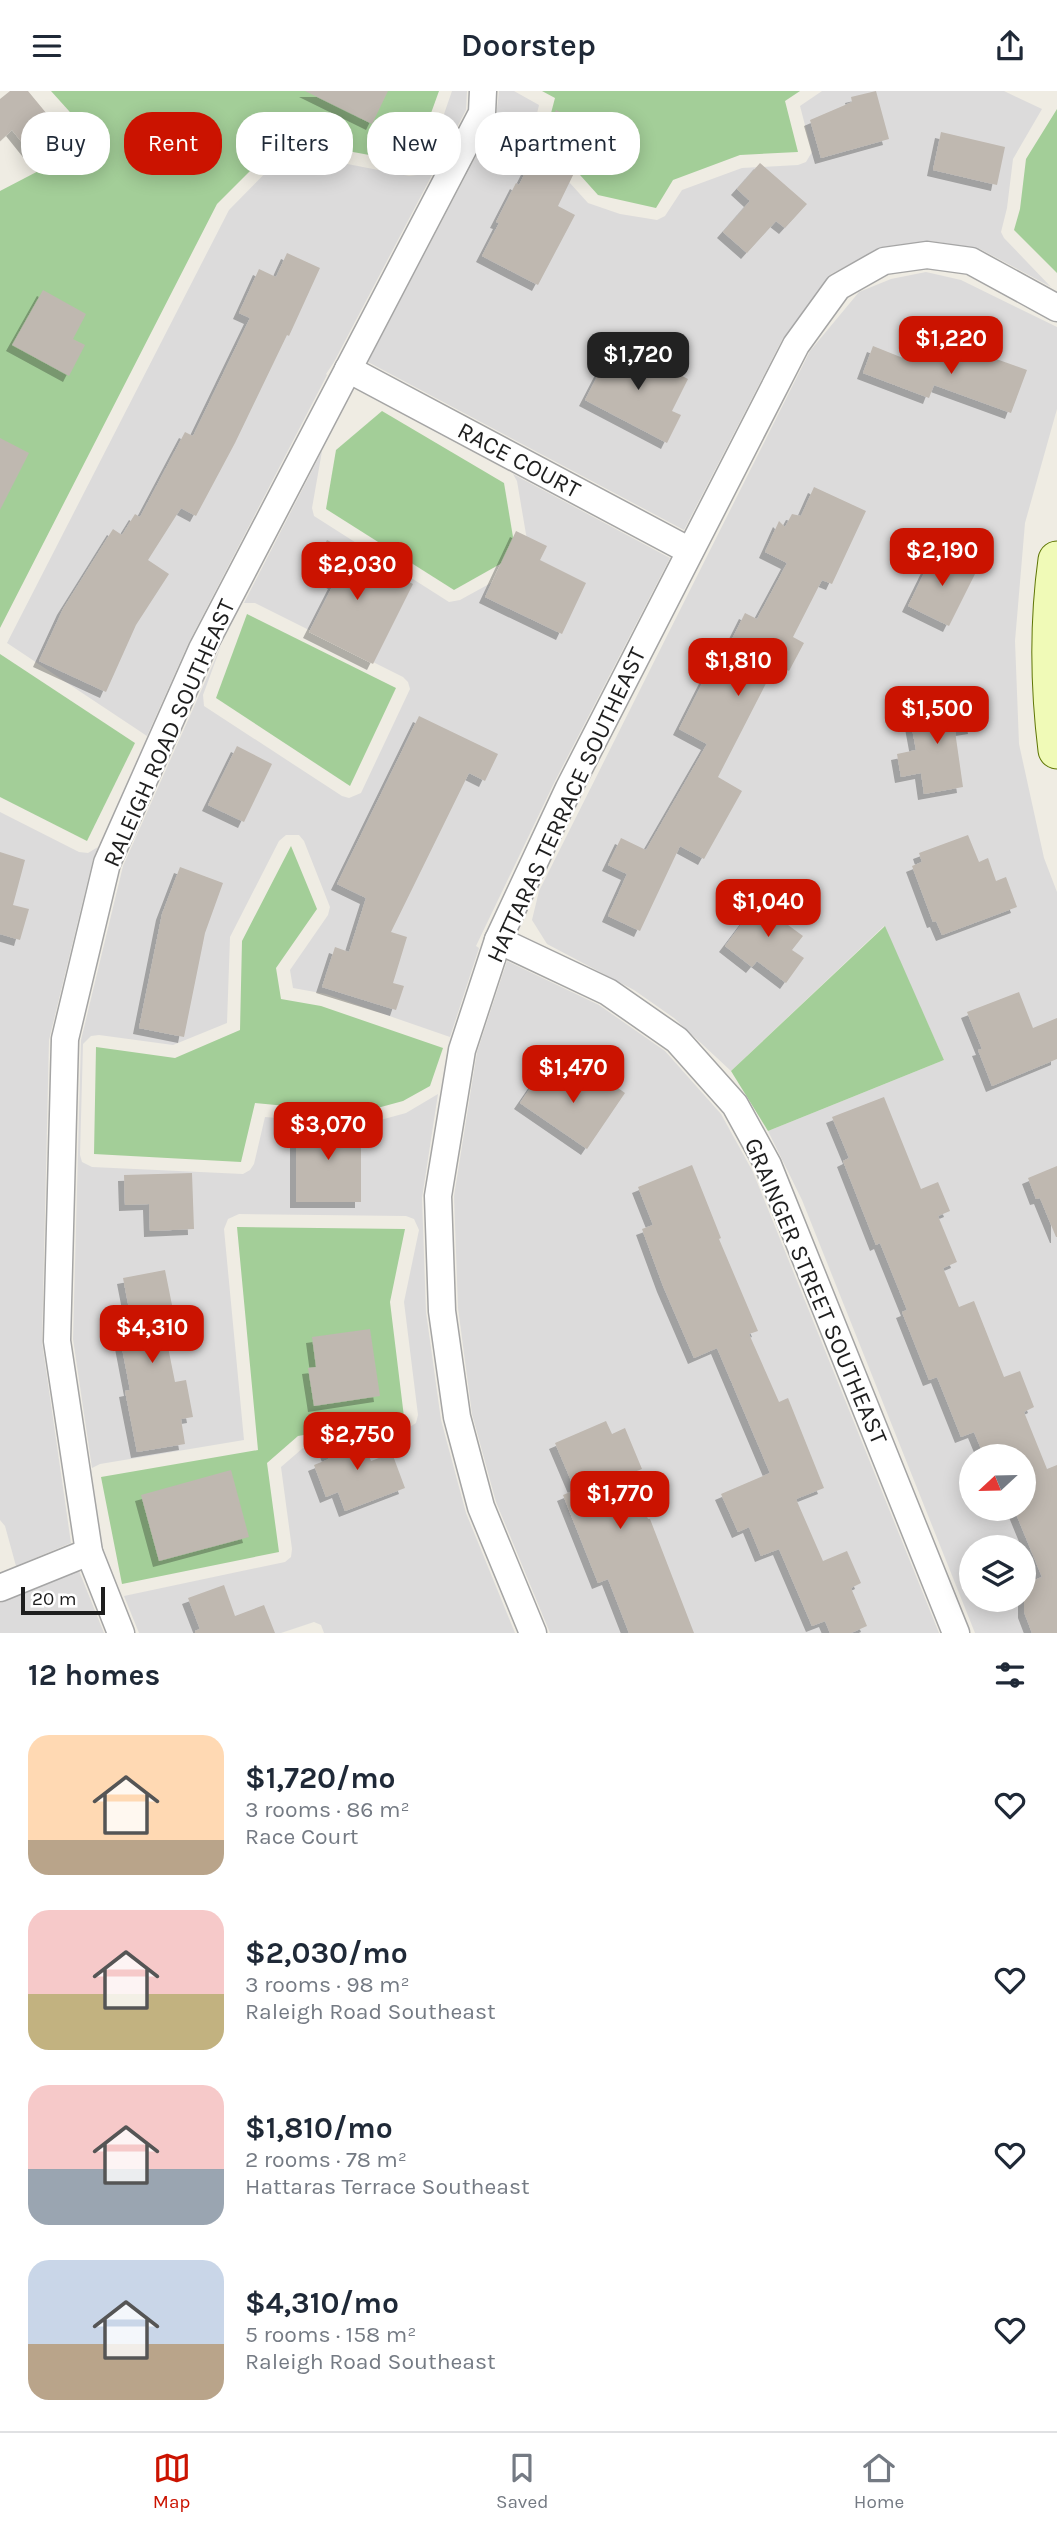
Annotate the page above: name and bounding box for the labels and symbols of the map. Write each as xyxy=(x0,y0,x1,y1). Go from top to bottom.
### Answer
pin: $1,220 xyxy=(894,317,1008,376)
pin: $1,720 xyxy=(581,333,695,392)
street label: RACE COURT xyxy=(453,416,585,504)
pin: $2,190 xyxy=(885,529,999,588)
pin: $2,030 xyxy=(300,543,414,602)
street label: RALEIGH ROAD SOUTHEAST xyxy=(97,595,241,871)
pin: $1,810 xyxy=(681,639,795,698)
street label: HATTARAS TERRACE SOUTHEAST xyxy=(481,643,651,967)
pin: $1,500 xyxy=(880,687,994,746)
pin: $1,040 xyxy=(711,879,825,939)
pin: $1,470 xyxy=(516,1045,630,1105)
pin: $3,070 xyxy=(271,1103,385,1162)
street label: GRAINGER STREET SOUTHEAST xyxy=(739,1134,893,1448)
pin: $4,310 xyxy=(95,1305,209,1365)
pin: $2,750 xyxy=(300,1413,414,1472)
north arrow xyxy=(959,1444,1036,1521)
pin: $1,770 xyxy=(563,1471,677,1531)
scale bar xyxy=(21,1584,105,1616)

